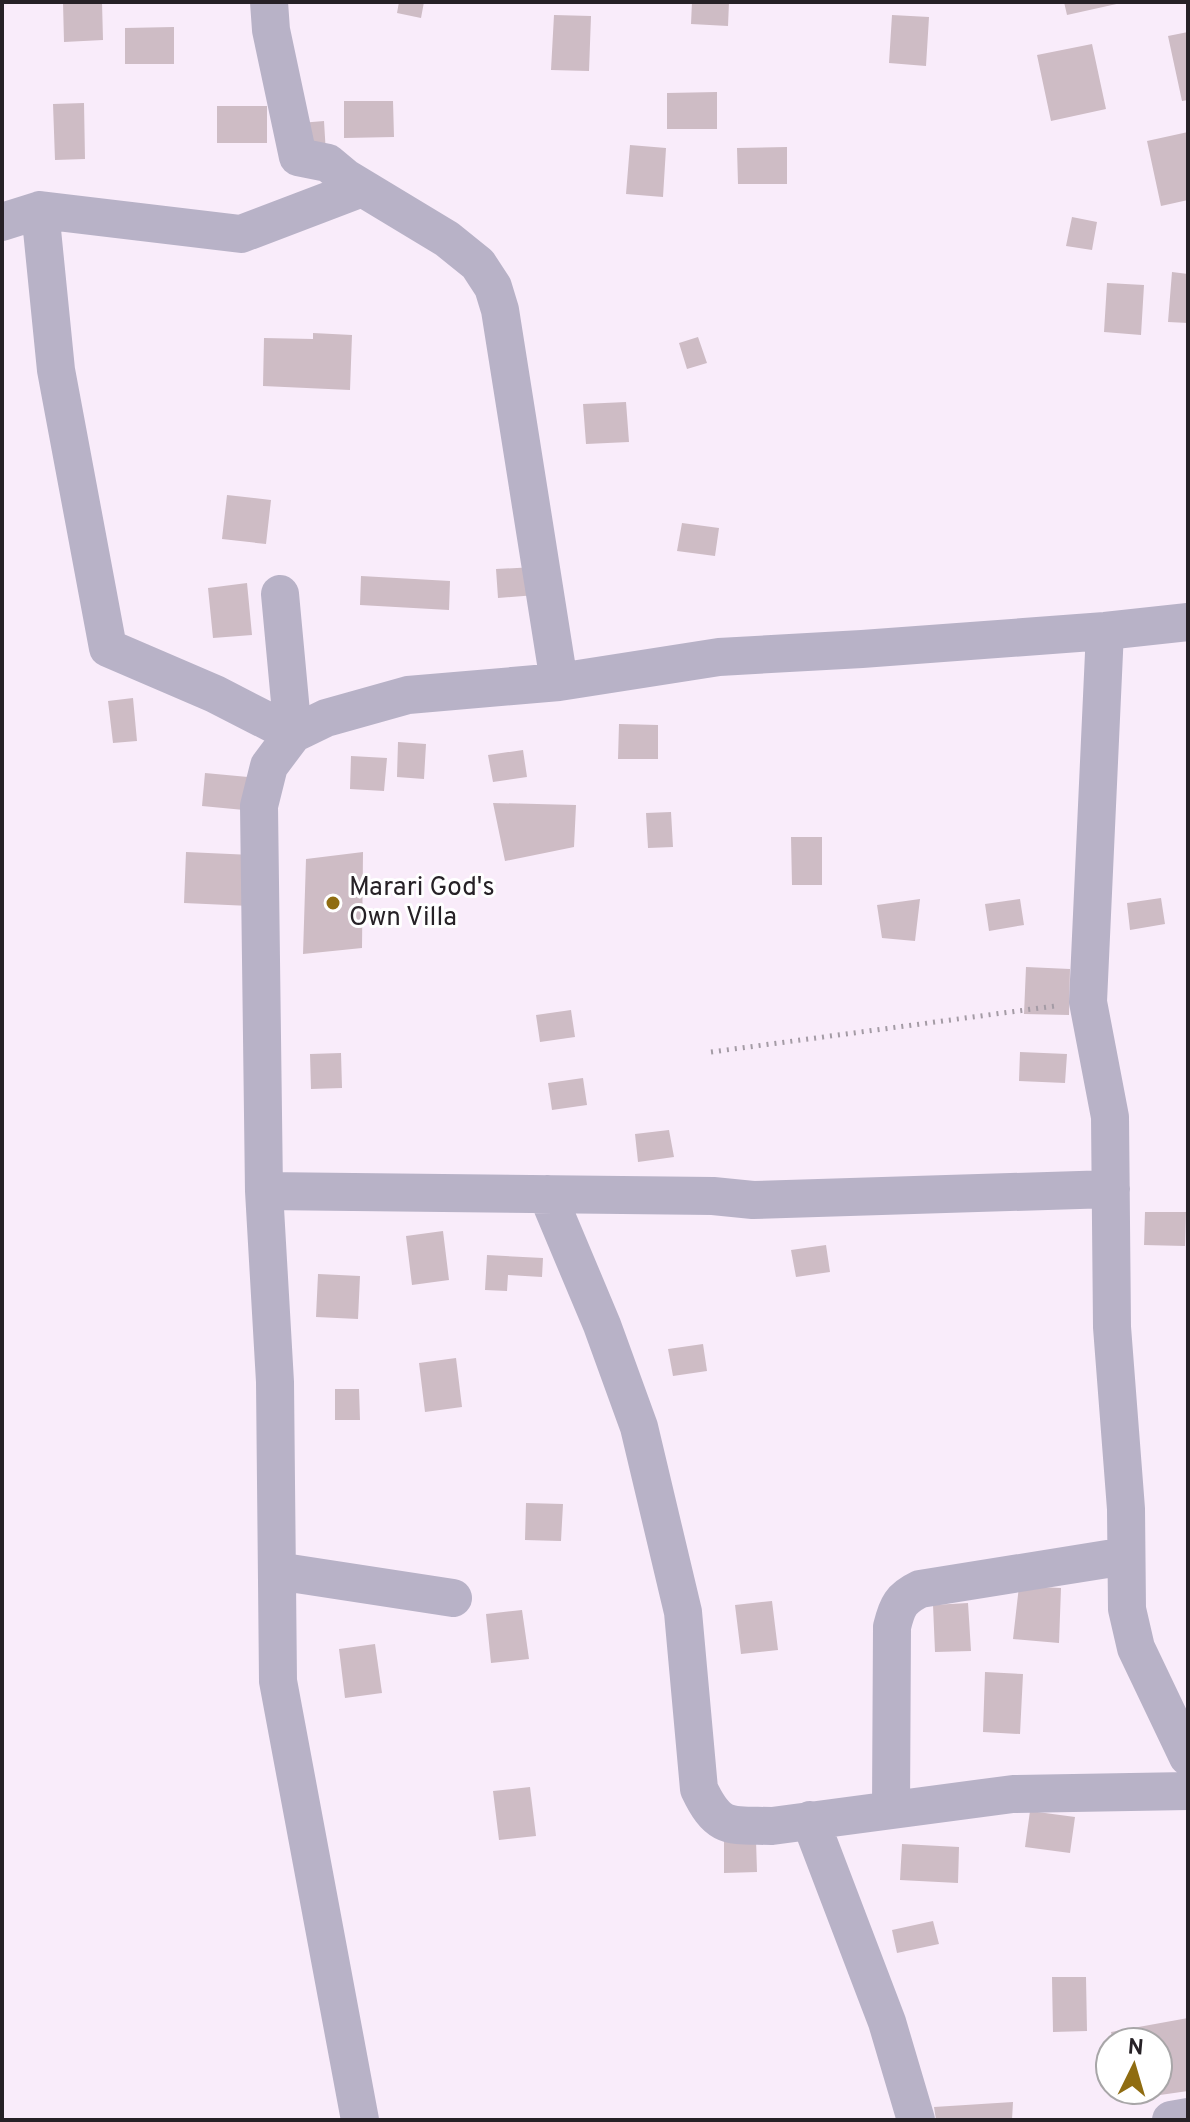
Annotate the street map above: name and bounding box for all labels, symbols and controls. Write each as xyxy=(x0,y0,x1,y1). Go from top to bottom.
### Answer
place label: Marari God's Own Villa xyxy=(349,872,495,935)
marker: Marari God's Own Villa xyxy=(324,894,342,912)
north arrow xyxy=(1094,2026,1174,2106)
text: N xyxy=(1126,2034,1145,2063)

